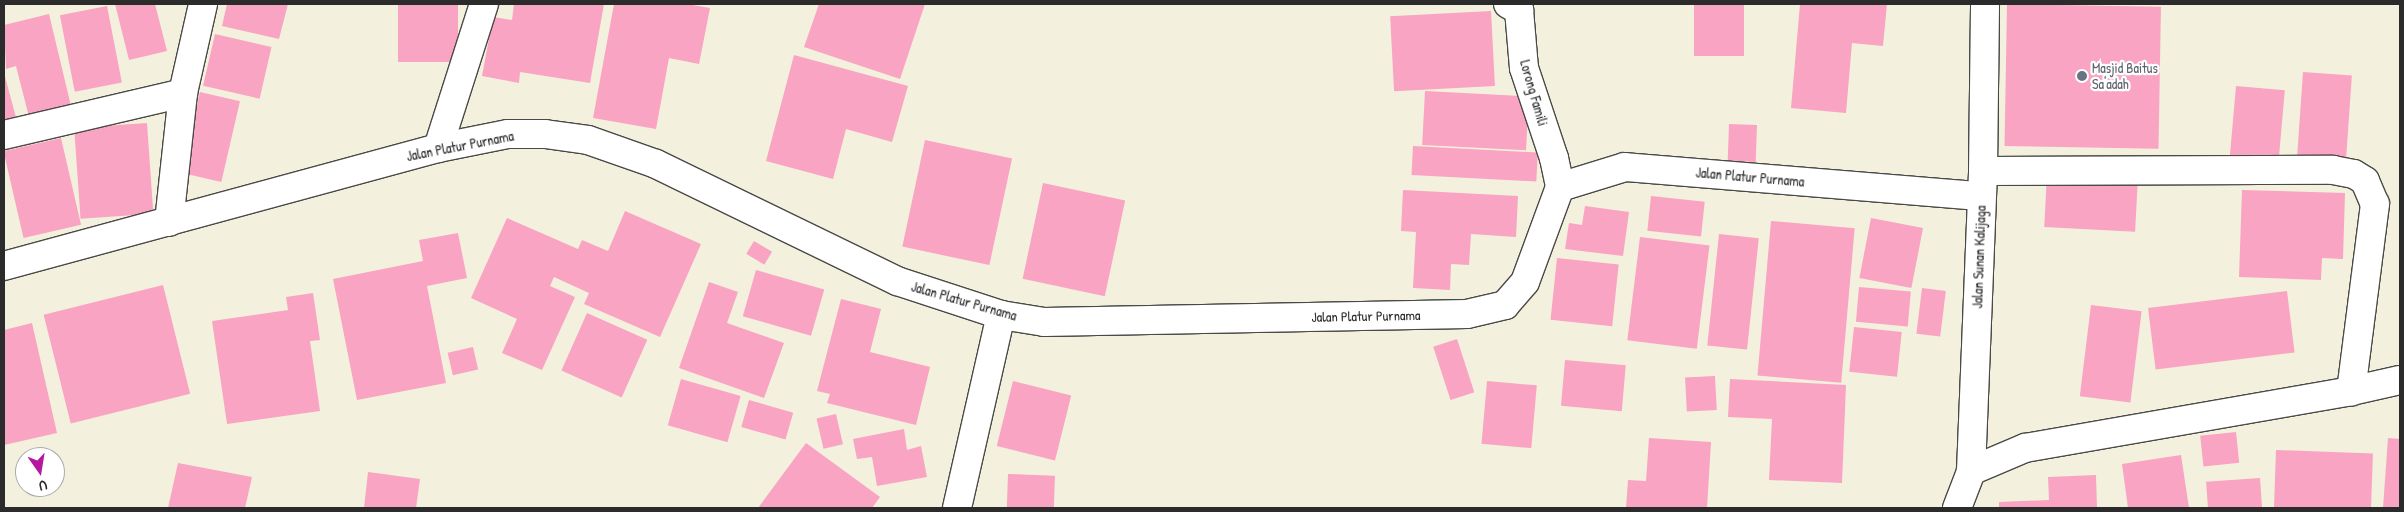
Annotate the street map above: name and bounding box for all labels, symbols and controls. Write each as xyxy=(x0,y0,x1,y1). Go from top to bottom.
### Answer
street label: Lorong Famili xyxy=(1517,58,1551,128)
place label: Masjid Baitus Sa'adah xyxy=(2092,60,2158,92)
marker: Masjid Baitus Sa'adah xyxy=(2076,70,2088,82)
street label: Jalan Platur Purnama xyxy=(405,127,515,165)
street label: Jalan Platur Purnama xyxy=(1695,164,1805,190)
street label: Jalan Sunan Kalijaga xyxy=(1969,205,1989,309)
street label: Jalan Platur Purnama xyxy=(909,278,1019,324)
street label: Jalan Platur Purnama xyxy=(1311,307,1421,325)
north arrow xyxy=(15,447,65,497)
text: U xyxy=(37,476,49,496)

